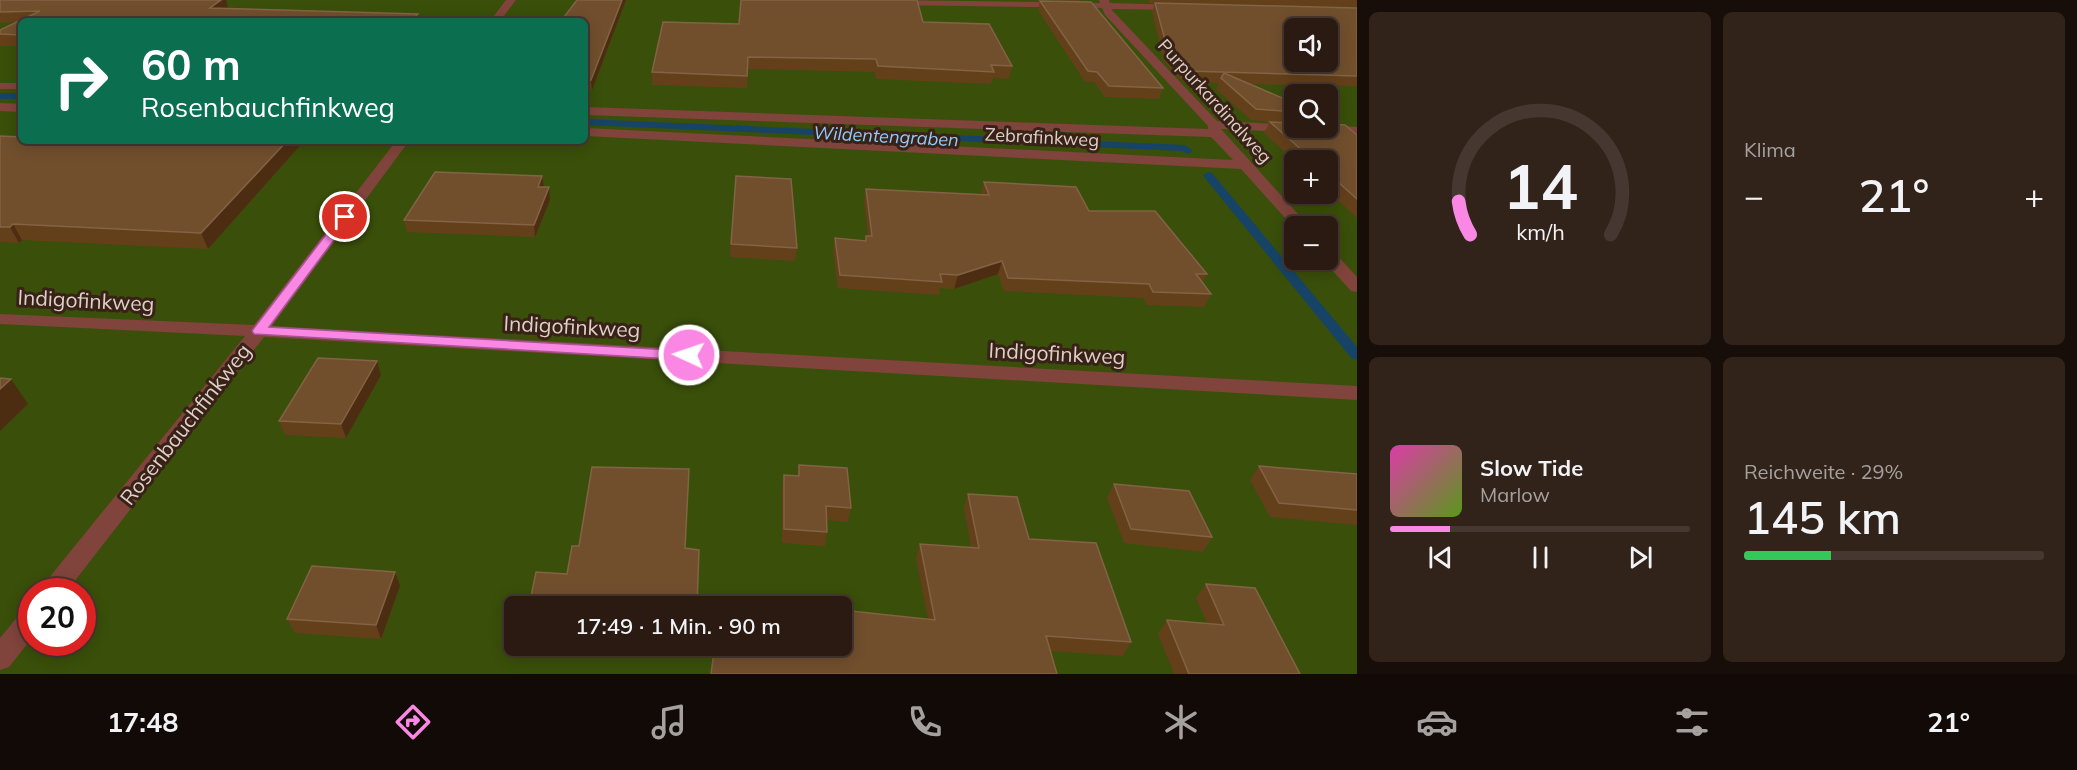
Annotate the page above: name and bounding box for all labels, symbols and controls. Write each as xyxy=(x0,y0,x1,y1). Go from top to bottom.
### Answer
map controls xyxy=(1284,18,1338,270)
button: sound xyxy=(1284,18,1338,72)
street label: Purpurkardinalweg xyxy=(1153,34,1277,168)
text: 60 m xyxy=(141,38,241,91)
icon: right xyxy=(42,42,120,120)
button: search xyxy=(1284,84,1338,138)
text: Rosenbauchfinkweg xyxy=(141,90,395,124)
water label: Wildentengraben xyxy=(813,121,959,151)
street label: Zebrafinkweg xyxy=(984,123,1100,151)
text: Klima xyxy=(1744,137,1796,162)
text: 14 xyxy=(1503,146,1577,225)
button: + xyxy=(1284,150,1338,204)
text: 21° xyxy=(1859,167,1929,223)
text: − xyxy=(1744,175,1764,216)
text: + xyxy=(2024,175,2044,216)
pin xyxy=(319,191,370,242)
icon: arrive xyxy=(328,200,361,233)
button: − xyxy=(1284,216,1338,270)
text: km/h xyxy=(1516,219,1564,246)
street label: Indigofinkweg xyxy=(17,283,155,317)
street label: Indigofinkweg xyxy=(503,309,641,343)
position arrow xyxy=(657,323,721,387)
street label: Indigofinkweg xyxy=(988,336,1126,370)
street label: Rosenbauchfinkweg xyxy=(114,338,256,510)
text: Slow Tide xyxy=(1480,454,1583,482)
text: Reichweite · 29% xyxy=(1744,459,1903,484)
text: Marlow xyxy=(1480,482,1550,507)
text: 145 km xyxy=(1744,489,1901,545)
icon: previous xyxy=(1424,541,1457,574)
icon: pause xyxy=(1524,541,1557,574)
icon: next xyxy=(1624,541,1657,574)
speed limit sign: 20 xyxy=(18,578,96,656)
text: 17:49 · 1 Min. · 90 m xyxy=(575,612,781,640)
icon: directions xyxy=(392,701,434,743)
icon: music xyxy=(648,701,690,743)
icon: phone xyxy=(904,701,946,743)
icon: climate xyxy=(1160,701,1202,743)
icon: car xyxy=(1416,701,1458,743)
icon: filters xyxy=(1671,701,1713,743)
text: 17:48 xyxy=(107,705,178,739)
text: 21° xyxy=(1927,705,1970,739)

